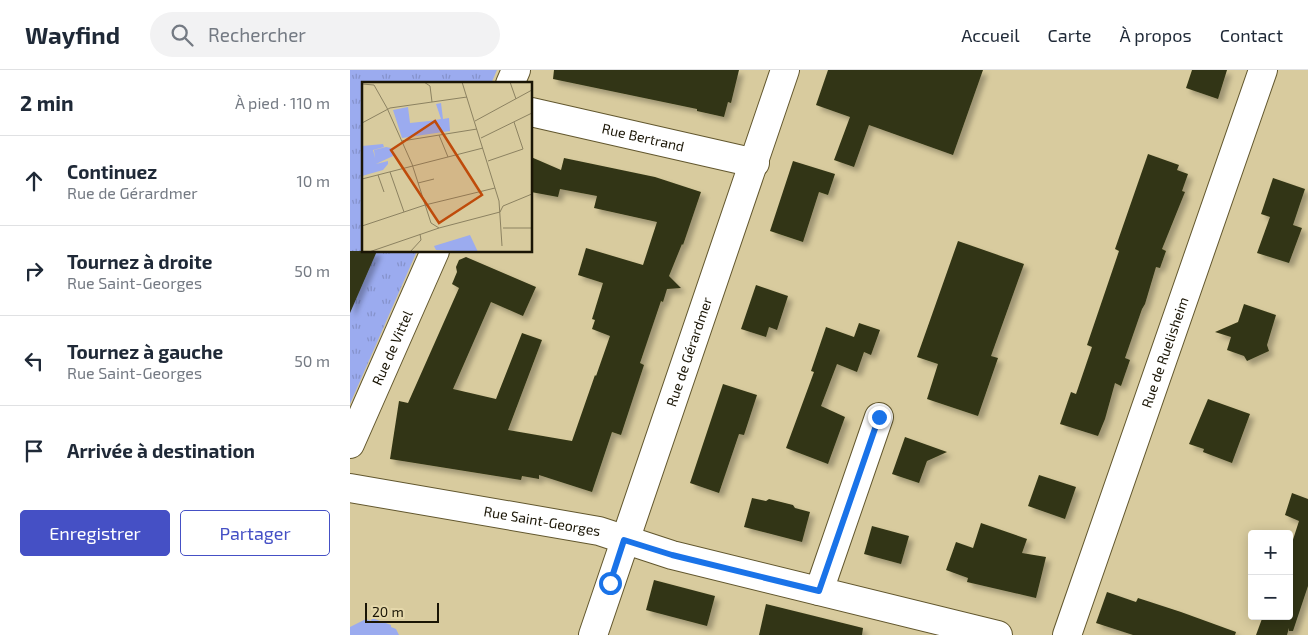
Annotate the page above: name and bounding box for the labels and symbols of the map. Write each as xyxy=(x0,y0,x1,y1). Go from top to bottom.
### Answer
inset map xyxy=(362,82,532,252)
street label: Rue Bertrand xyxy=(600,119,686,155)
street label: Rue de Gérardmer xyxy=(662,294,715,409)
street label: Rue de Ruelisheim xyxy=(1137,295,1192,410)
street label: Rue de Vittel xyxy=(368,307,416,388)
route end xyxy=(868,406,891,429)
street label: Rue Saint-Georges xyxy=(482,502,602,539)
route start xyxy=(599,572,622,595)
scale bar xyxy=(365,600,439,623)

